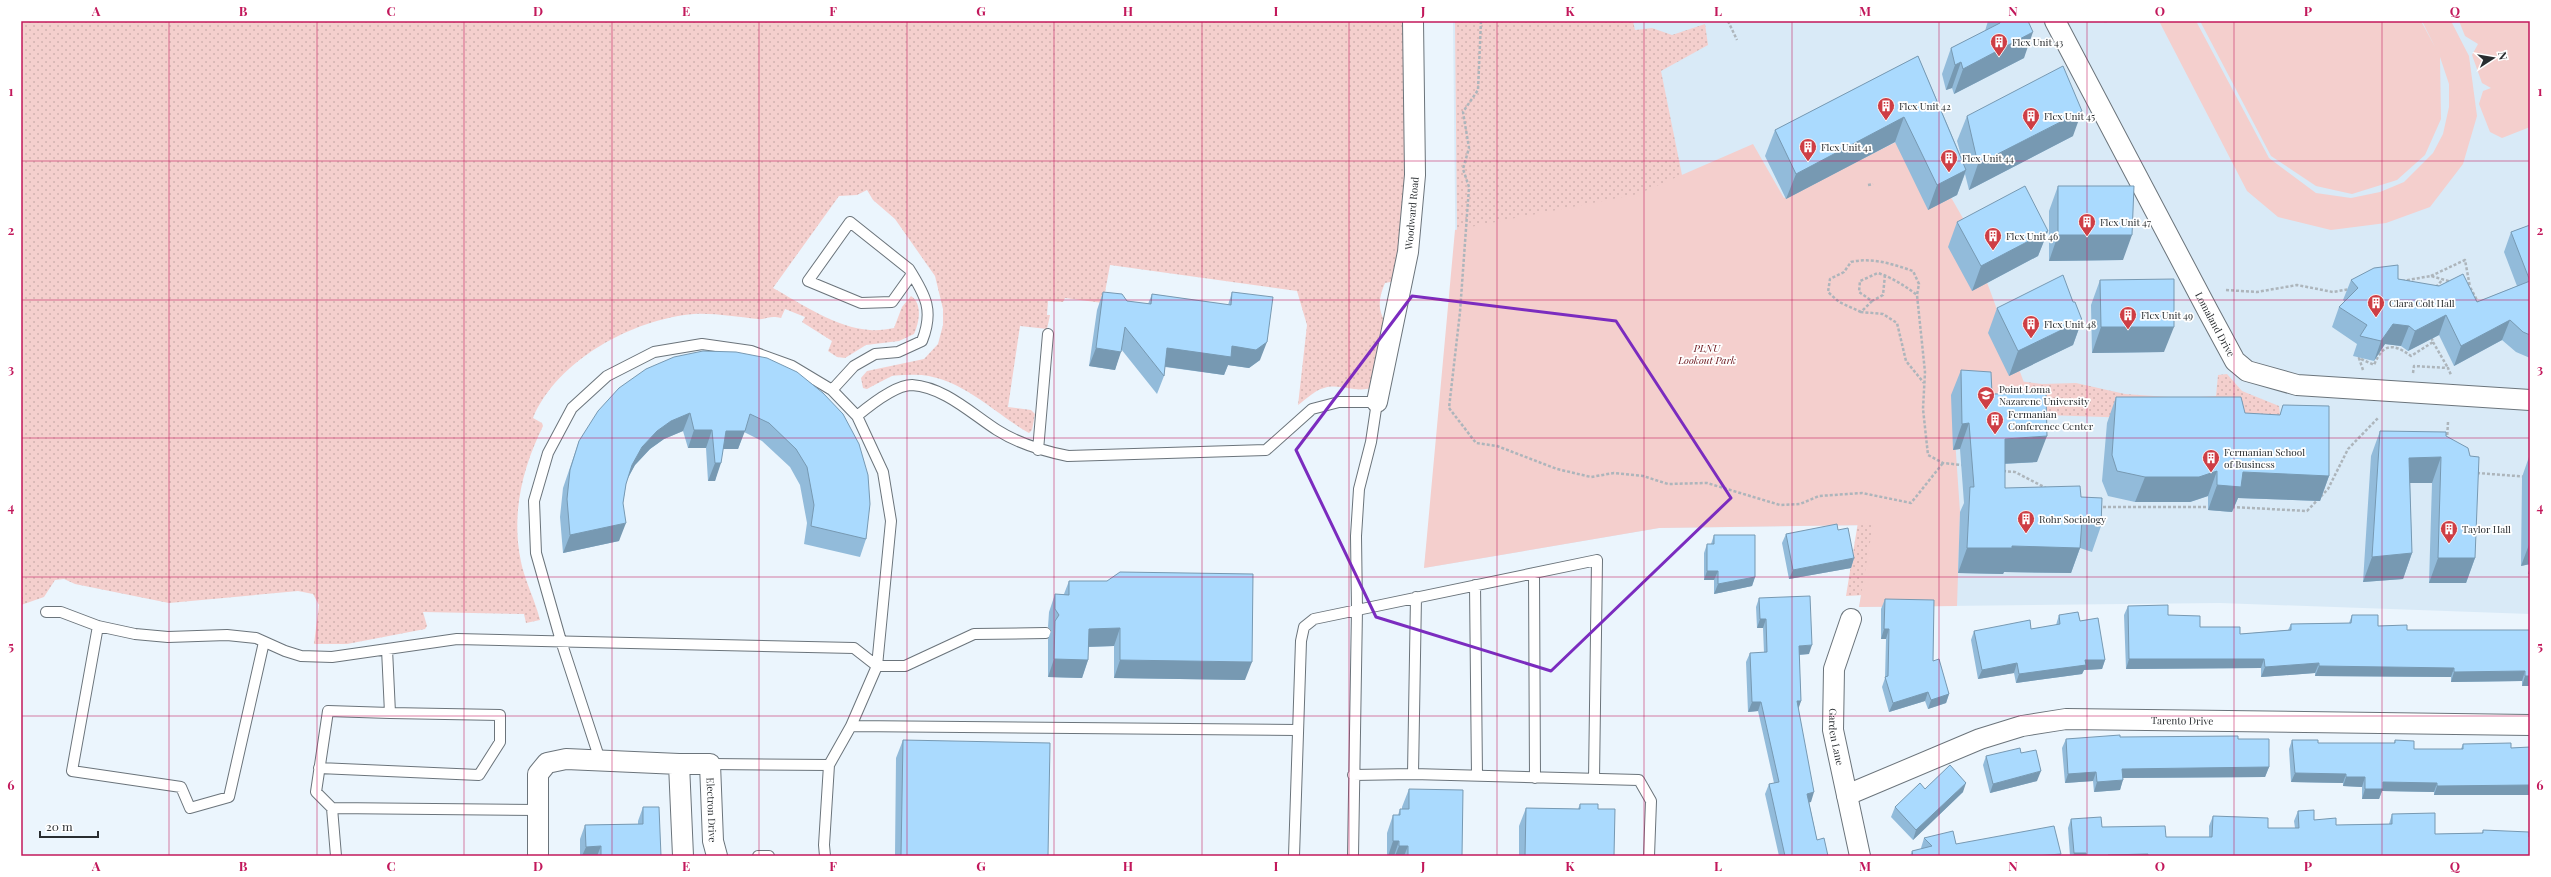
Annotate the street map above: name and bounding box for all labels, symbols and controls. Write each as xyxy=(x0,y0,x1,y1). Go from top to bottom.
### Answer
text: A xyxy=(91,2,101,19)
text: B xyxy=(239,2,248,19)
text: C xyxy=(386,2,396,19)
text: D xyxy=(533,2,543,19)
text: E xyxy=(682,2,690,19)
text: F xyxy=(829,2,837,19)
text: G xyxy=(976,2,986,19)
text: H xyxy=(1123,2,1133,19)
text: I xyxy=(1274,2,1279,19)
text: J xyxy=(1420,2,1426,19)
text: K xyxy=(1565,2,1575,19)
text: L xyxy=(1714,2,1722,19)
text: M xyxy=(1859,2,1871,19)
text: N xyxy=(2008,2,2018,19)
text: O xyxy=(2155,2,2165,19)
text: P xyxy=(2304,2,2313,19)
text: Q xyxy=(2450,2,2461,19)
building icon: Flex Unit 43 xyxy=(1989,32,2009,57)
place label: Flex Unit 43 xyxy=(2012,35,2064,49)
north arrow xyxy=(2473,38,2513,78)
text: N xyxy=(2495,50,2511,61)
text: 1 xyxy=(9,82,14,99)
text: 1 xyxy=(2538,82,2543,99)
building icon: Flex Unit 42 xyxy=(1876,96,1896,121)
place label: Flex Unit 42 xyxy=(1899,99,1951,113)
building icon: Flex Unit 45 xyxy=(2021,106,2041,131)
place label: Flex Unit 45 xyxy=(2044,109,2095,123)
building icon: Flex Unit 41 xyxy=(1798,137,1818,162)
place label: Flex Unit 41 xyxy=(1821,140,1872,154)
building icon: Flex Unit 44 xyxy=(1939,148,1959,173)
place label: Flex Unit 44 xyxy=(1962,151,2014,165)
street label: Woodward Road xyxy=(1401,176,1422,251)
building icon: Flex Unit 47 xyxy=(2077,212,2097,237)
place label: Flex Unit 47 xyxy=(2100,215,2151,229)
text: 2 xyxy=(8,221,15,238)
text: 2 xyxy=(2537,221,2544,238)
building icon: Flex Unit 46 xyxy=(1983,226,2003,251)
place label: Flex Unit 46 xyxy=(2006,229,2058,243)
street label: Lomaland Drive xyxy=(2192,289,2238,359)
building icon: Clara Colt Hall xyxy=(2366,293,2386,318)
place label: Clara Colt Hall xyxy=(2389,296,2455,310)
building icon: Flex Unit 49 xyxy=(2118,305,2138,330)
place label: Flex Unit 49 xyxy=(2141,308,2193,322)
building icon: Flex Unit 48 xyxy=(2021,314,2041,339)
place label: Flex Unit 48 xyxy=(2044,317,2096,331)
park label: PLNU Lookout Park xyxy=(1677,341,1736,367)
text: 3 xyxy=(8,360,14,377)
text: 3 xyxy=(2537,360,2543,377)
place label: Point Loma Nazarene University xyxy=(1999,382,2089,408)
school or university icon: Point Loma Nazarene University xyxy=(1976,385,1996,410)
place label: Fermanian Conference Center xyxy=(2008,407,2094,433)
building icon: Fermanian Conference Center xyxy=(1985,410,2005,435)
place label: Fermanian School of Business xyxy=(2224,445,2305,471)
building icon: Fermanian School of Business xyxy=(2201,448,2221,473)
text: 4 xyxy=(8,498,15,515)
text: 4 xyxy=(2537,498,2544,515)
building icon: Rohr Sociology xyxy=(2016,509,2036,534)
place label: Rohr Sociology xyxy=(2039,512,2106,526)
building icon: Taylor Hall xyxy=(2439,519,2459,544)
place label: Taylor Hall xyxy=(2462,522,2511,536)
text: 5 xyxy=(8,637,14,654)
text: 5 xyxy=(2537,637,2543,654)
street label: Garden Lane xyxy=(1826,708,1847,767)
street label: Tarento Drive xyxy=(2151,713,2213,728)
text: 6 xyxy=(7,776,15,793)
text: 6 xyxy=(2536,776,2544,793)
street label: Electron Drive xyxy=(704,777,720,843)
scale bar xyxy=(40,813,98,839)
text: 20 m xyxy=(46,818,73,834)
text: A xyxy=(91,857,101,874)
text: B xyxy=(239,857,248,874)
text: C xyxy=(386,857,396,874)
text: D xyxy=(533,857,543,874)
text: E xyxy=(682,857,690,874)
text: F xyxy=(829,857,837,874)
text: G xyxy=(976,857,986,874)
text: H xyxy=(1123,857,1133,874)
text: I xyxy=(1274,857,1279,874)
text: J xyxy=(1420,857,1426,874)
text: K xyxy=(1565,857,1575,874)
text: L xyxy=(1714,857,1722,874)
text: M xyxy=(1859,857,1871,874)
text: N xyxy=(2008,857,2018,874)
text: O xyxy=(2155,857,2165,874)
text: P xyxy=(2304,857,2313,874)
text: Q xyxy=(2450,857,2461,874)

